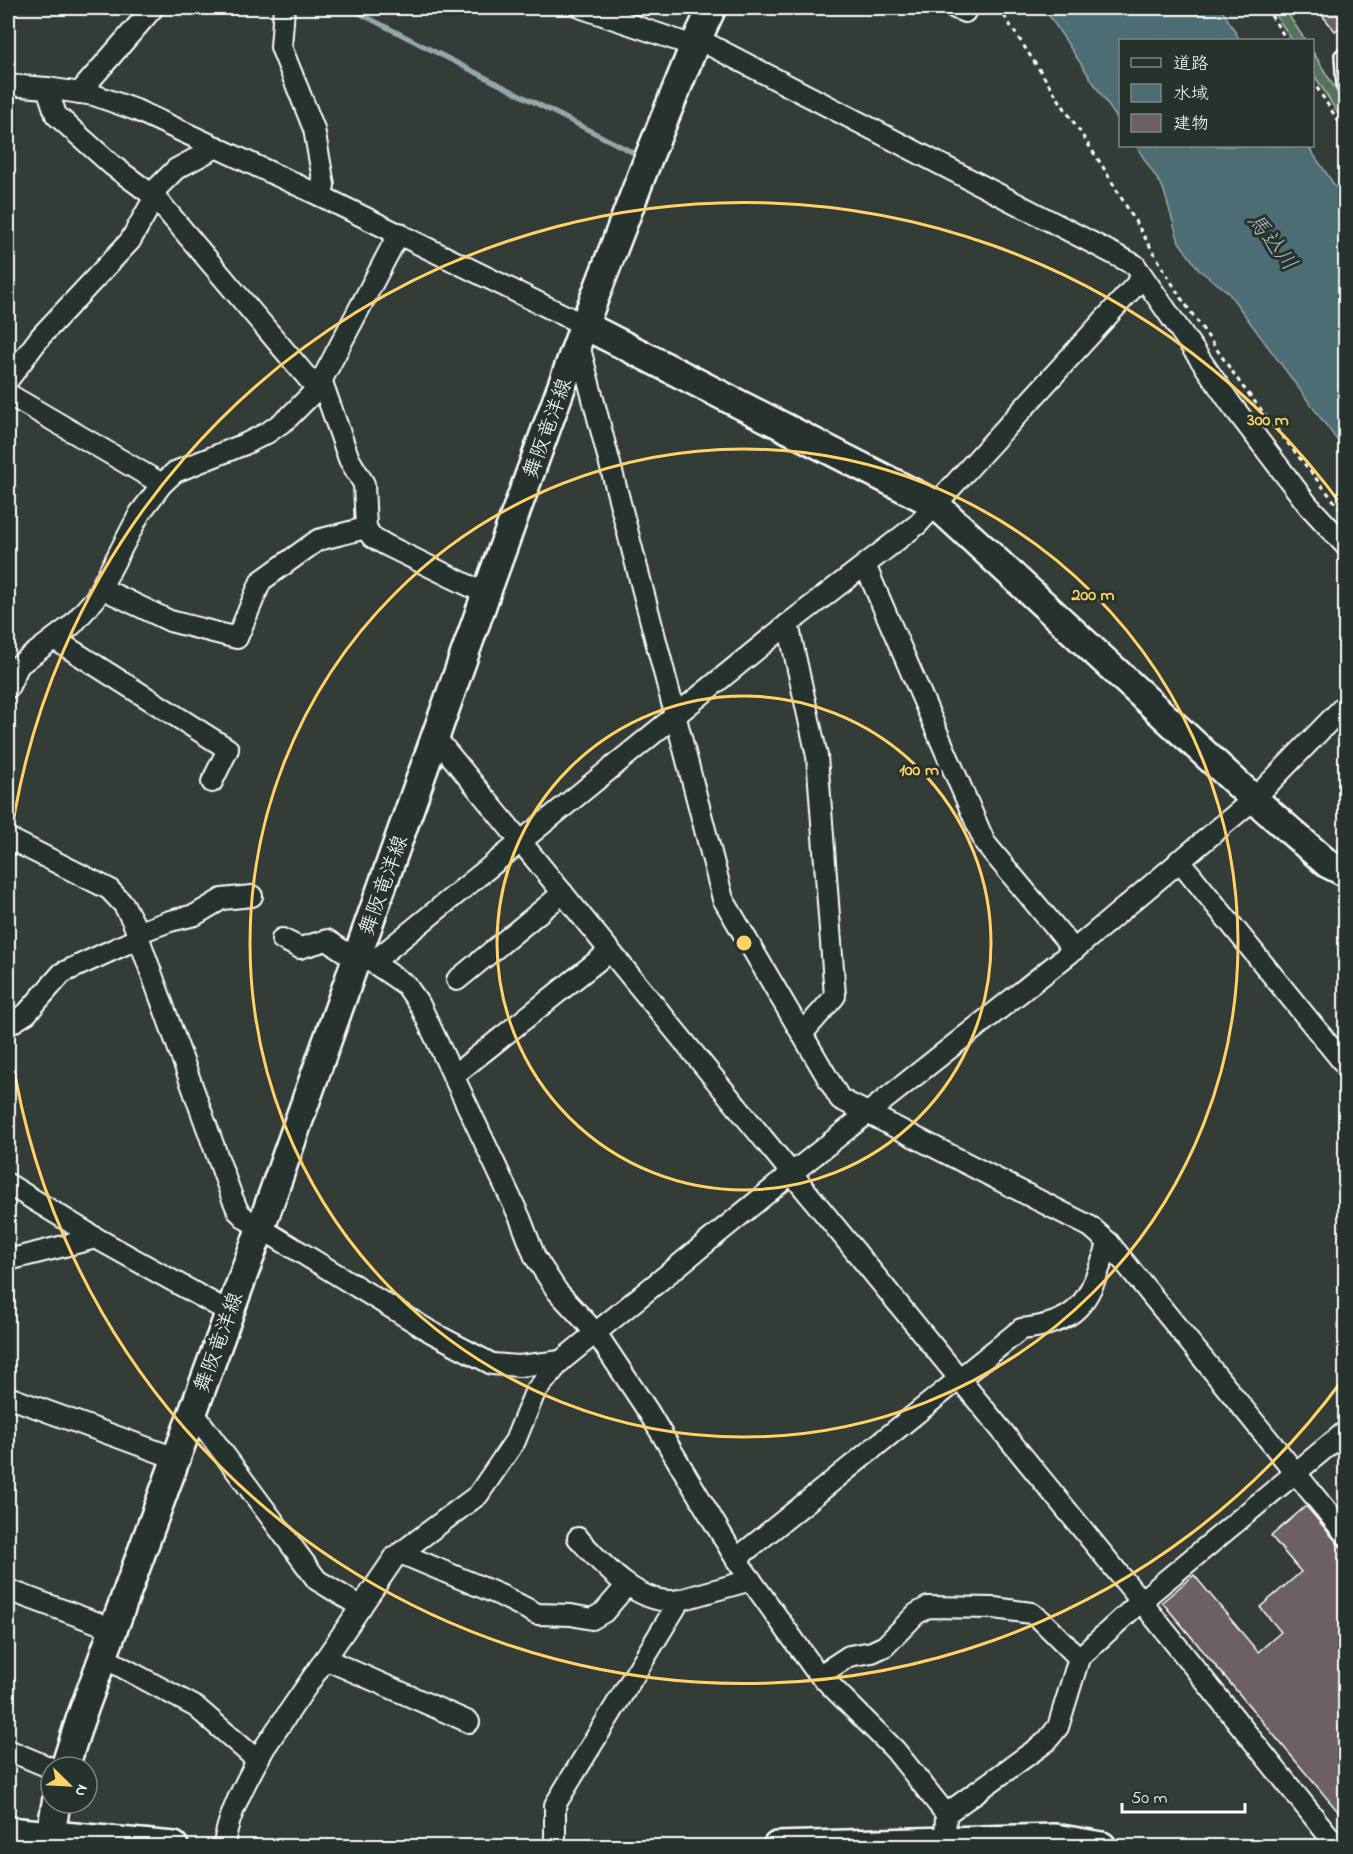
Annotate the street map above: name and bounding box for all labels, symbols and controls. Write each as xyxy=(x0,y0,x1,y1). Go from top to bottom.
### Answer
legend xyxy=(1119,39,1314,147)
text: 道路 xyxy=(1173,52,1209,78)
text: 水域 xyxy=(1173,82,1209,108)
text: 建物 xyxy=(1173,112,1209,138)
water label: 馬込川 xyxy=(1238,207,1304,279)
street label: 舞阪竜洋線 xyxy=(517,374,581,483)
text: 300 m xyxy=(1246,408,1289,434)
text: 200 m xyxy=(1071,583,1115,609)
text: 100 m xyxy=(899,758,939,784)
street label: 舞阪竜洋線 xyxy=(353,831,417,940)
centre of rings xyxy=(734,933,754,953)
street label: 舞阪竜洋線 xyxy=(188,1288,252,1397)
north arrow xyxy=(39,1755,99,1815)
scale bar xyxy=(1122,1776,1245,1814)
text: N xyxy=(68,1780,94,1800)
text: 50 m xyxy=(1131,1786,1168,1812)

